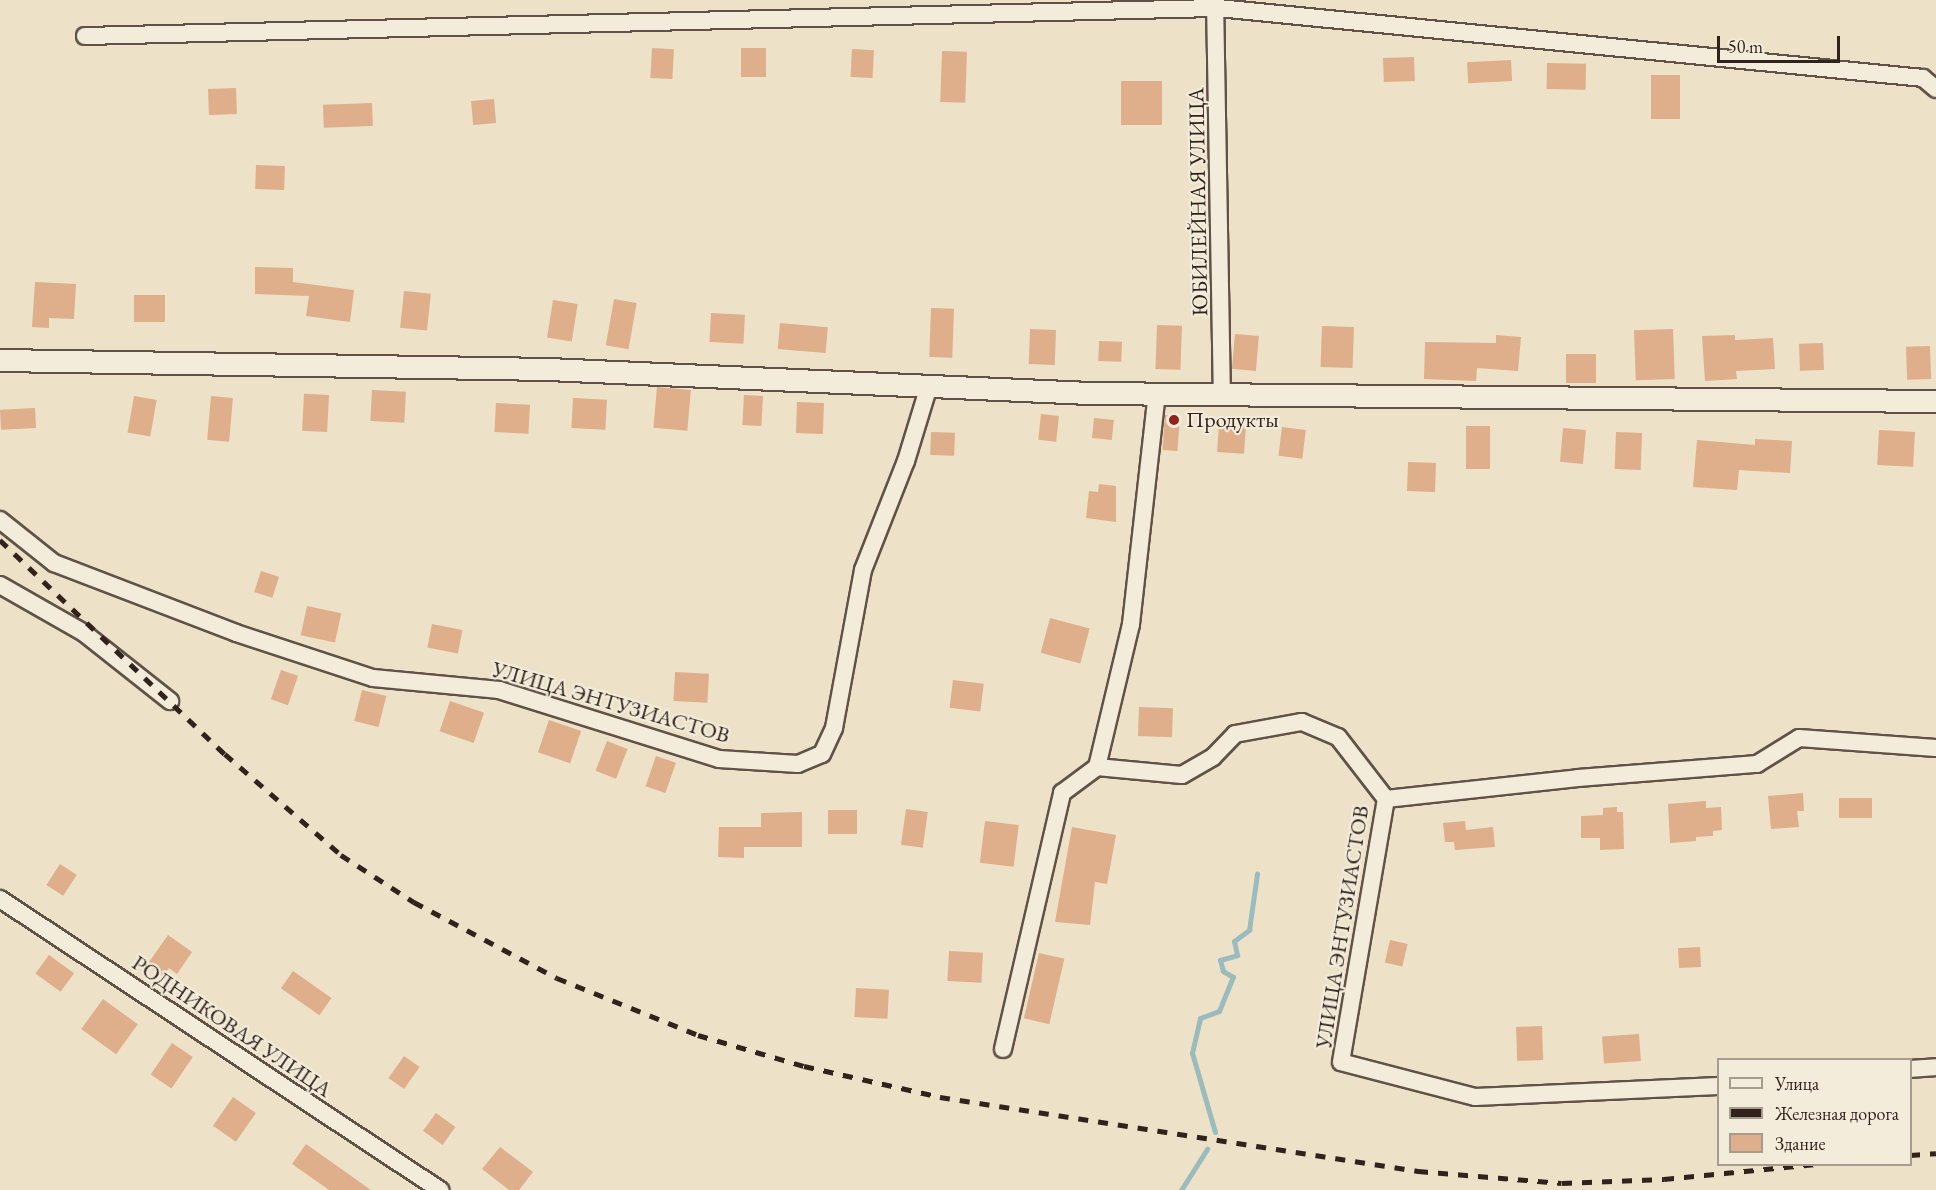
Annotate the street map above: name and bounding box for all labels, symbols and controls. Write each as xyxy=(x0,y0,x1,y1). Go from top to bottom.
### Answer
scale bar xyxy=(1720,24,1843,62)
text: 50 m xyxy=(1728,35,1763,58)
street label: ЮБИЛЕЙНАЯ УЛИЦА xyxy=(1183,87,1213,317)
place label: Продукты xyxy=(1186,407,1279,433)
marker: Продукты xyxy=(1167,413,1181,427)
street label: УЛИЦА ЭНТУЗИАСТОВ xyxy=(489,655,733,749)
street label: УЛИЦА ЭНТУЗИАСТОВ xyxy=(1310,803,1374,1051)
street label: РОДНИКОВАЯ УЛИЦА xyxy=(127,949,337,1103)
legend xyxy=(1717,1058,1912,1166)
text: Улица xyxy=(1775,1072,1819,1095)
text: Железная дорога xyxy=(1775,1102,1899,1125)
text: Здание xyxy=(1775,1132,1825,1155)

